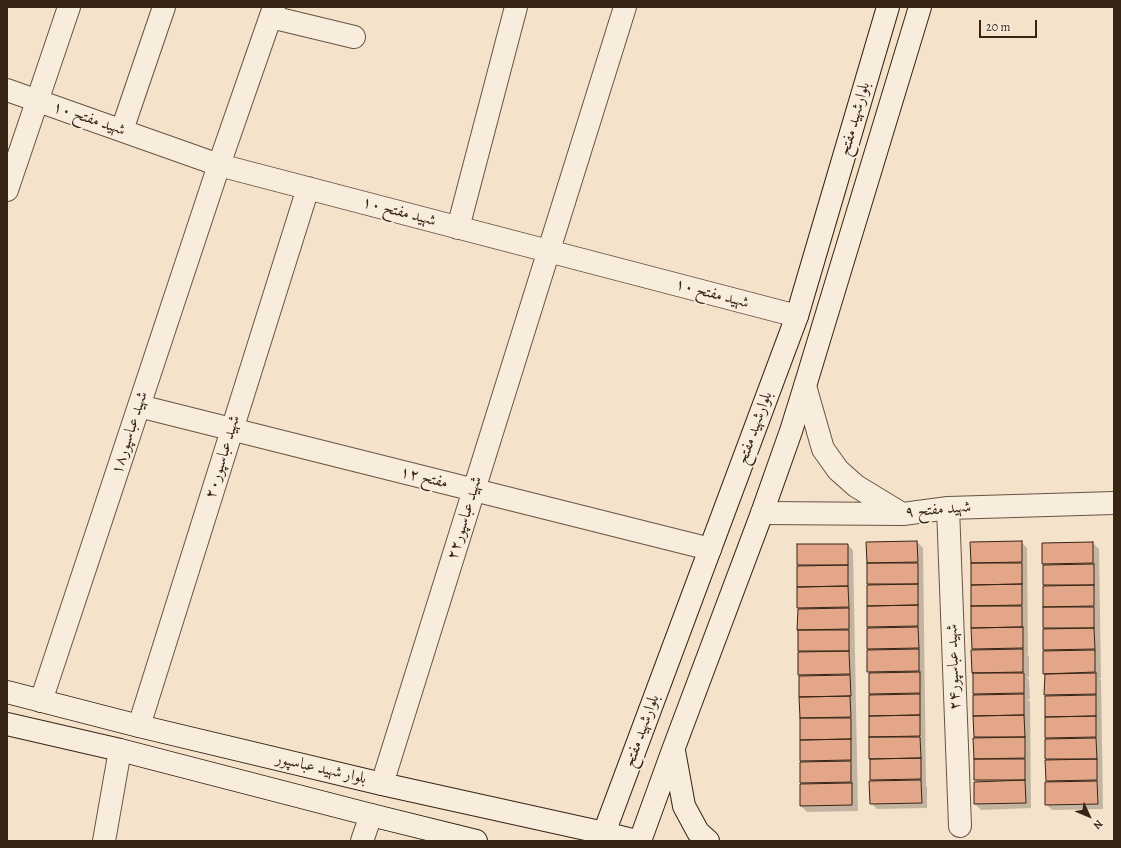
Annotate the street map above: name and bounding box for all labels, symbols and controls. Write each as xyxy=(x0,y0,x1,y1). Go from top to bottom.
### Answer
scale bar xyxy=(981,12,1039,38)
text: 20 m xyxy=(986,19,1010,35)
street label: بلوارشهید مفتح xyxy=(835,80,875,158)
street label: شهید مفتح ۱۰ xyxy=(50,98,128,140)
street label: شهید مفتح ۱۰ xyxy=(360,193,438,231)
street label: شهید مفتح ۱۰ xyxy=(673,275,751,313)
street label: شهید عباسپور۱۸ xyxy=(108,389,152,477)
street label: بلوارشهید مفتح xyxy=(733,389,777,467)
street label: شهید عباسپور۲۰ xyxy=(201,413,245,501)
street label: مفتح ۱۲ xyxy=(398,463,450,493)
street label: شهید عباسپور۲۲ xyxy=(443,474,487,562)
street label: شهید مفتح ۹ xyxy=(904,498,972,522)
street label: شهید عباسپور۲۴ xyxy=(943,624,965,710)
street label: بلوارشهید مفتح xyxy=(620,692,664,770)
street label: بلوار شهید عباسپور xyxy=(274,749,368,789)
north arrow xyxy=(1069,796,1109,836)
text: N xyxy=(1090,817,1106,833)

